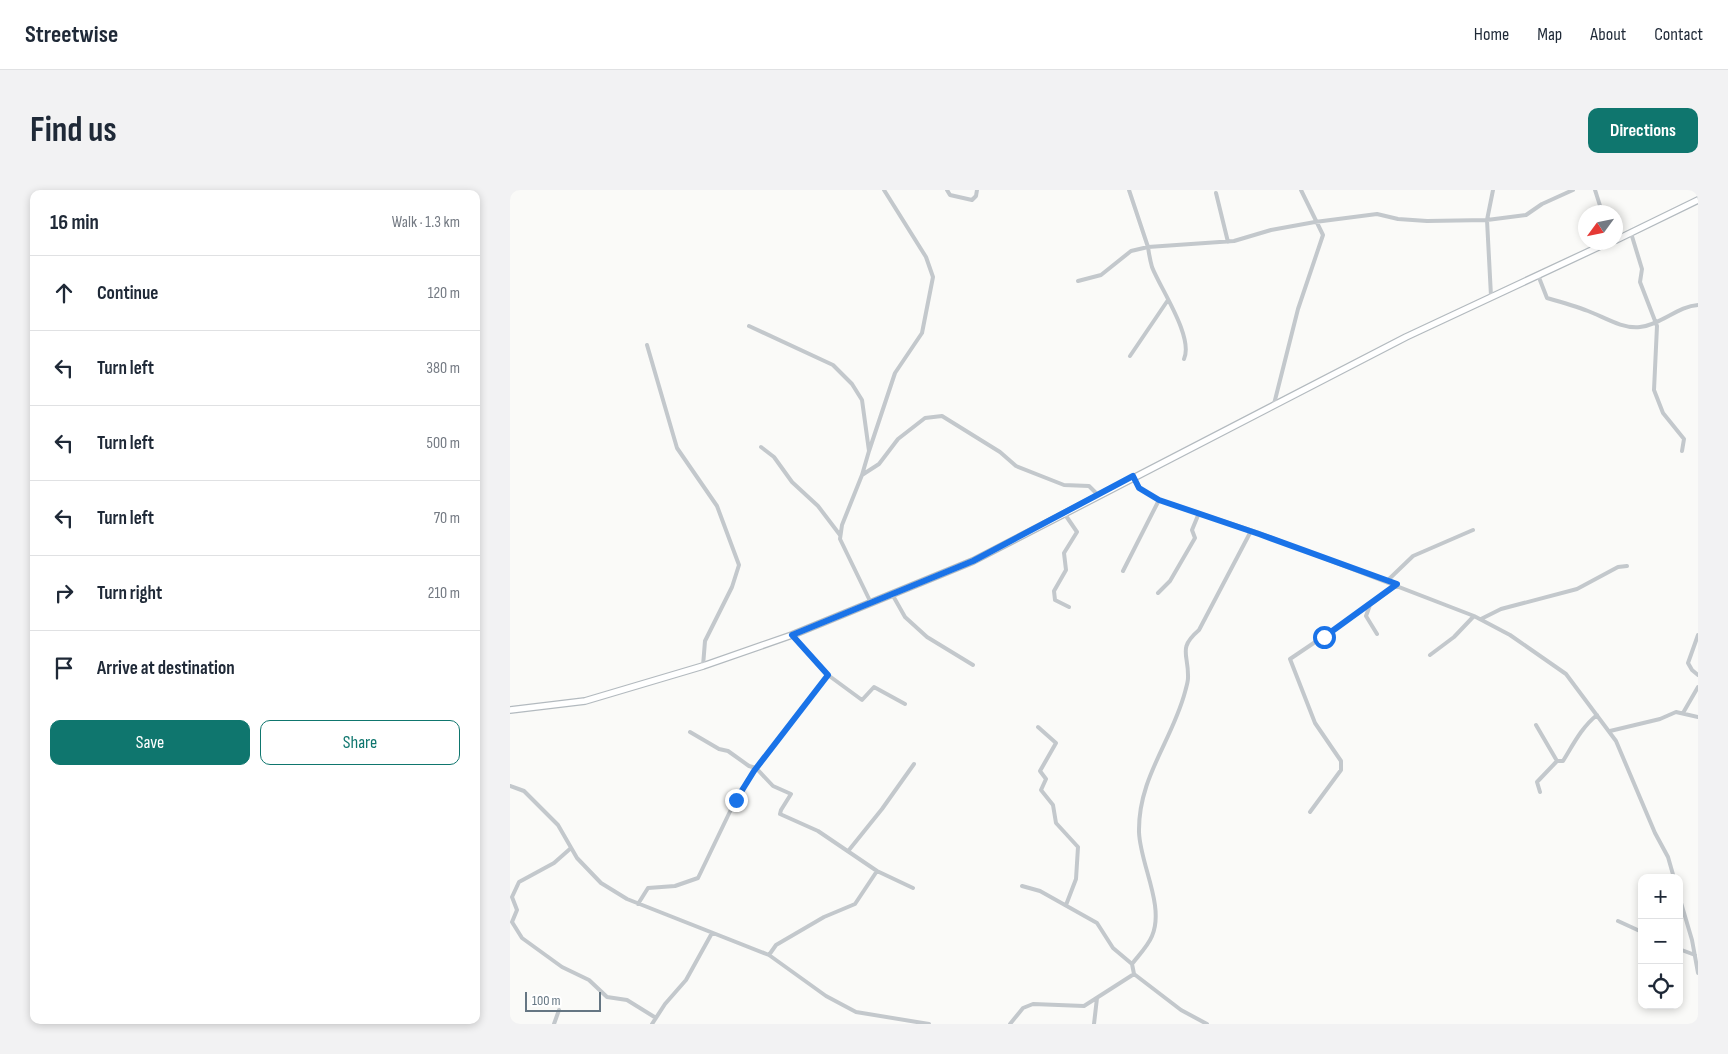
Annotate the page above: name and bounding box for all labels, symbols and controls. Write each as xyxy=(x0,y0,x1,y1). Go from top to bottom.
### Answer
text: Streetwise xyxy=(25,20,118,49)
text: Home xyxy=(1474,24,1509,45)
text: Map xyxy=(1537,24,1562,45)
text: About xyxy=(1590,24,1626,45)
text: Contact xyxy=(1654,24,1703,45)
button: Directions xyxy=(1588,108,1698,153)
text: Find us xyxy=(30,109,117,152)
north arrow xyxy=(1578,205,1623,250)
text: 16 min xyxy=(50,210,99,235)
text: Walk · 1.3 km xyxy=(392,213,460,232)
icon: ahead xyxy=(50,279,78,307)
text: Continue xyxy=(97,282,158,305)
text: 120 m xyxy=(428,284,460,303)
icon: left xyxy=(50,354,78,382)
text: Turn left xyxy=(97,357,154,380)
text: 380 m xyxy=(426,359,460,378)
icon: left xyxy=(50,429,78,457)
text: Turn left xyxy=(97,432,154,455)
text: 500 m xyxy=(426,434,460,453)
icon: left xyxy=(50,504,78,532)
text: Turn left xyxy=(97,507,154,530)
text: 70 m xyxy=(434,509,460,528)
icon: right xyxy=(50,579,78,607)
text: Turn right xyxy=(97,582,162,605)
text: 210 m xyxy=(428,584,460,603)
route start xyxy=(1313,626,1336,649)
icon: arrive xyxy=(50,654,78,682)
text: Arrive at destination xyxy=(97,657,235,680)
button: Save xyxy=(50,720,250,765)
button: Share xyxy=(260,720,460,765)
route end xyxy=(725,789,748,812)
map controls xyxy=(1638,874,1683,1009)
button: + xyxy=(1638,874,1683,919)
button: − xyxy=(1638,919,1683,964)
button: locate xyxy=(1638,964,1683,1009)
scale bar xyxy=(525,989,601,1012)
text: 100 m xyxy=(532,992,561,1009)

